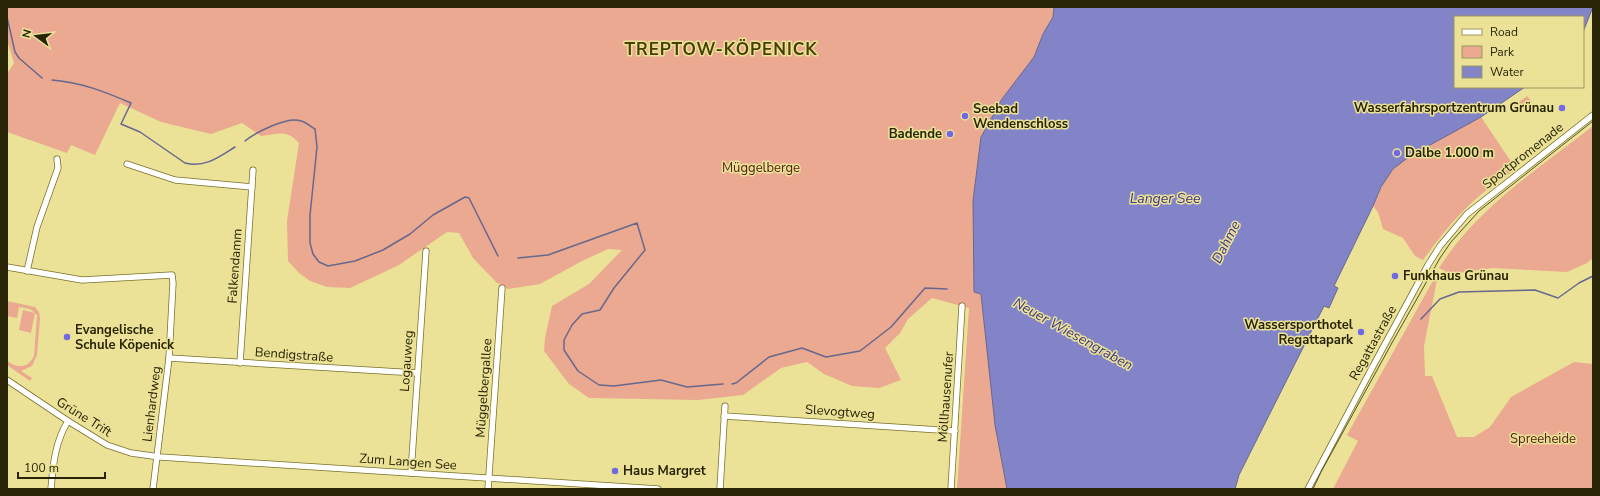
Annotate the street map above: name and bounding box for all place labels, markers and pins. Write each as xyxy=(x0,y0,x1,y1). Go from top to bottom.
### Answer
place label: Wasserfahrsportzentrum Grünau xyxy=(1354,99,1554,117)
place label: Seebad Wendenschloss xyxy=(973,100,1068,133)
marker: Wasserfahrsportzentrum Grünau xyxy=(1557,103,1567,113)
marker: Seebad Wendenschloss xyxy=(960,111,970,121)
place label: Badende xyxy=(889,125,942,143)
marker: Badende xyxy=(945,129,955,139)
place label: Dalbe 1.000 m xyxy=(1405,144,1494,162)
marker: Dalbe 1.000 m xyxy=(1392,148,1402,158)
place label: Funkhaus Grünau xyxy=(1403,267,1509,285)
marker: Funkhaus Grünau xyxy=(1390,271,1400,281)
place label: Wassersporthotel Regattapark xyxy=(1244,316,1354,349)
place label: Evangelische Schule Köpenick xyxy=(75,321,175,354)
marker: Wassersporthotel Regattapark xyxy=(1356,327,1366,337)
marker: Evangelische Schule Köpenick xyxy=(62,332,72,342)
place label: Haus Margret xyxy=(623,462,707,480)
marker: Haus Margret xyxy=(610,466,620,476)

